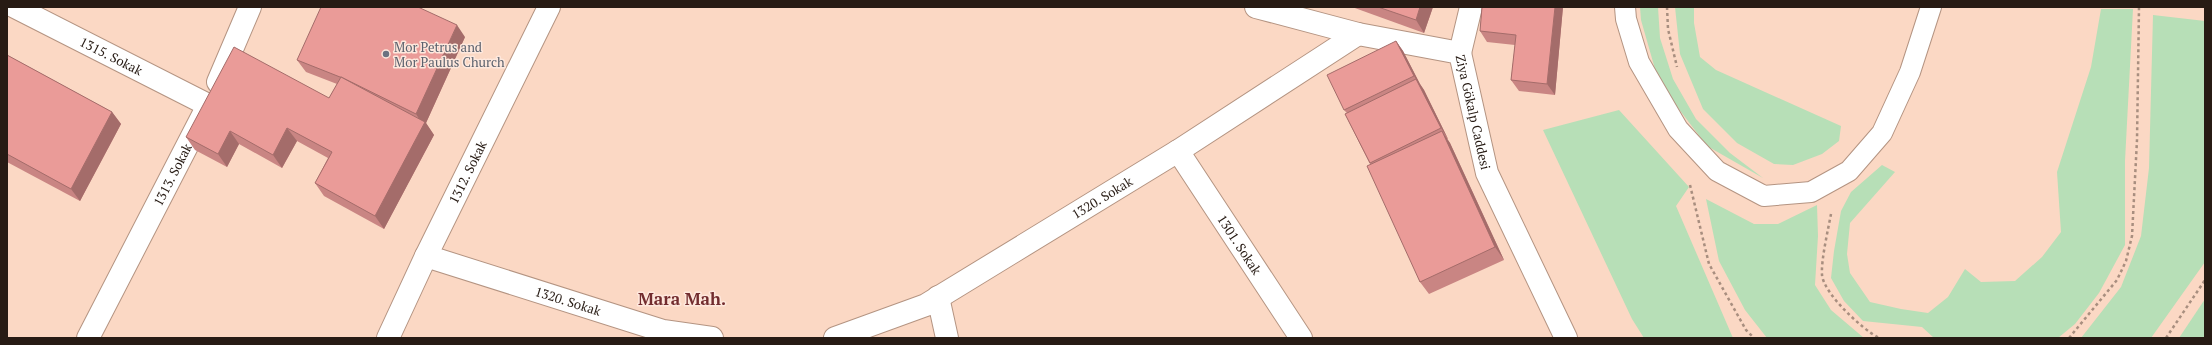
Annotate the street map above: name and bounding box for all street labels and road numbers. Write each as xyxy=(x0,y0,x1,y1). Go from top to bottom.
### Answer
street label: 1315. Sokak xyxy=(77,32,146,79)
street label: Ziya Gökalp Caddesi xyxy=(1452,53,1495,172)
street label: 1312. Sokak xyxy=(444,137,491,207)
street label: 1313. Sokak xyxy=(149,140,196,209)
street label: 1320. Sokak xyxy=(1068,172,1136,223)
street label: 1301. Sokak xyxy=(1213,211,1266,278)
street label: 1320. Sokak xyxy=(533,282,604,320)

